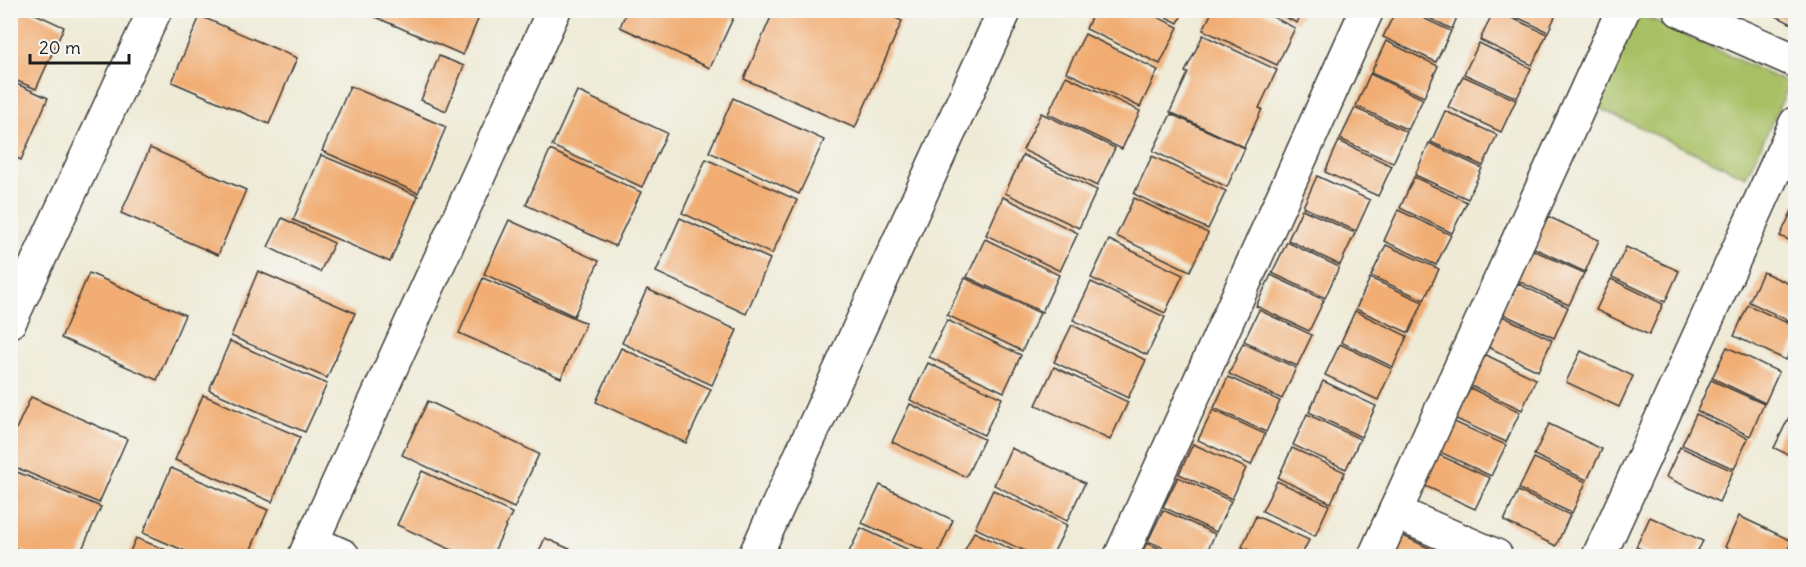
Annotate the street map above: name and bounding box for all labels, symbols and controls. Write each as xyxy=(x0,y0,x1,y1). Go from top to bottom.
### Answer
scale bar xyxy=(30,27,129,65)
text: 20 m xyxy=(39,36,81,59)

